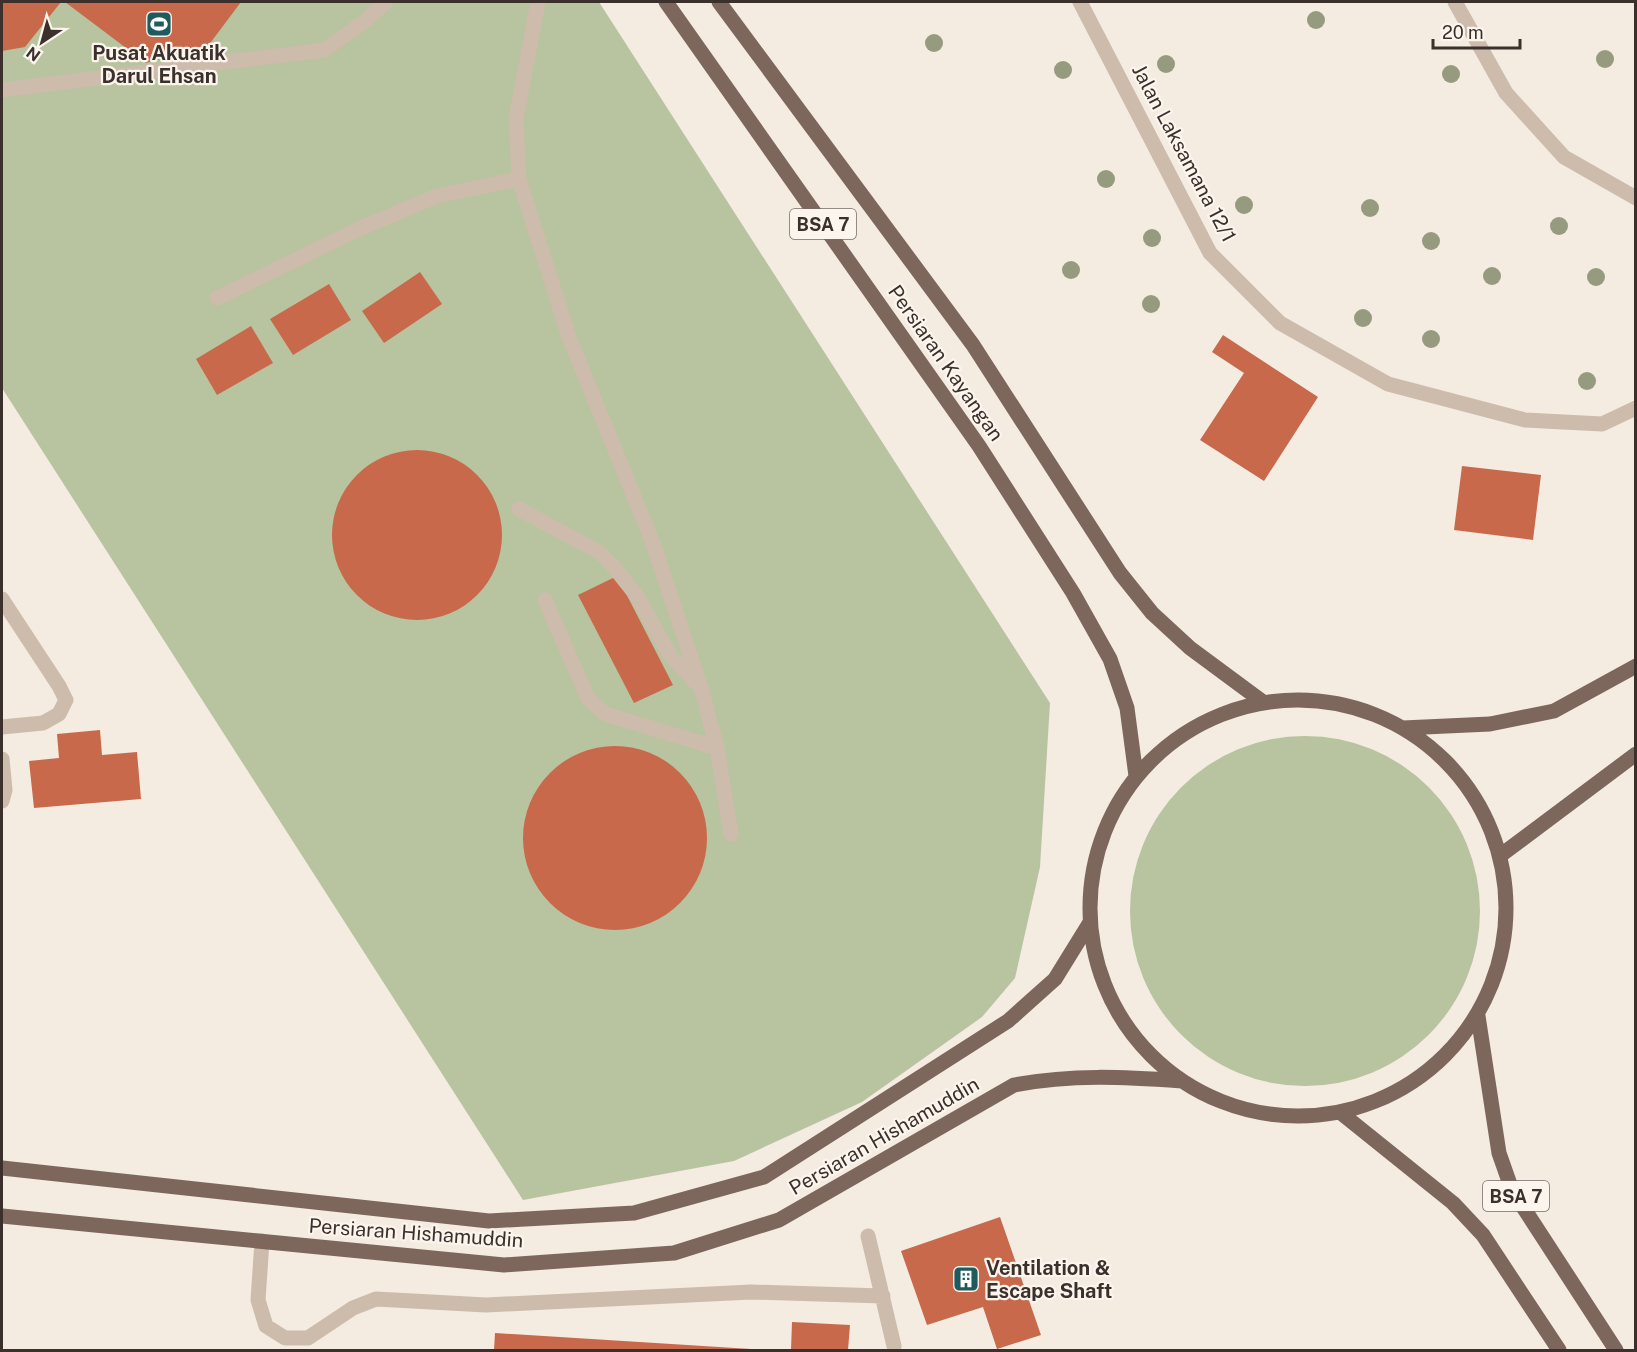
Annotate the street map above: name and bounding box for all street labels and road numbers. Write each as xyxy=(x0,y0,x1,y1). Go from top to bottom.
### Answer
street label: Jalan Laksamana 12/1 xyxy=(1127,60,1241,246)
road number: BSA 7 xyxy=(790,209,856,239)
street label: Persiaran Kayangan xyxy=(883,280,1009,446)
street label: Persiaran Hishamuddin xyxy=(785,1072,983,1200)
road number: BSA 7 xyxy=(1483,1181,1549,1211)
street label: Persiaran Hishamuddin xyxy=(308,1214,524,1252)

